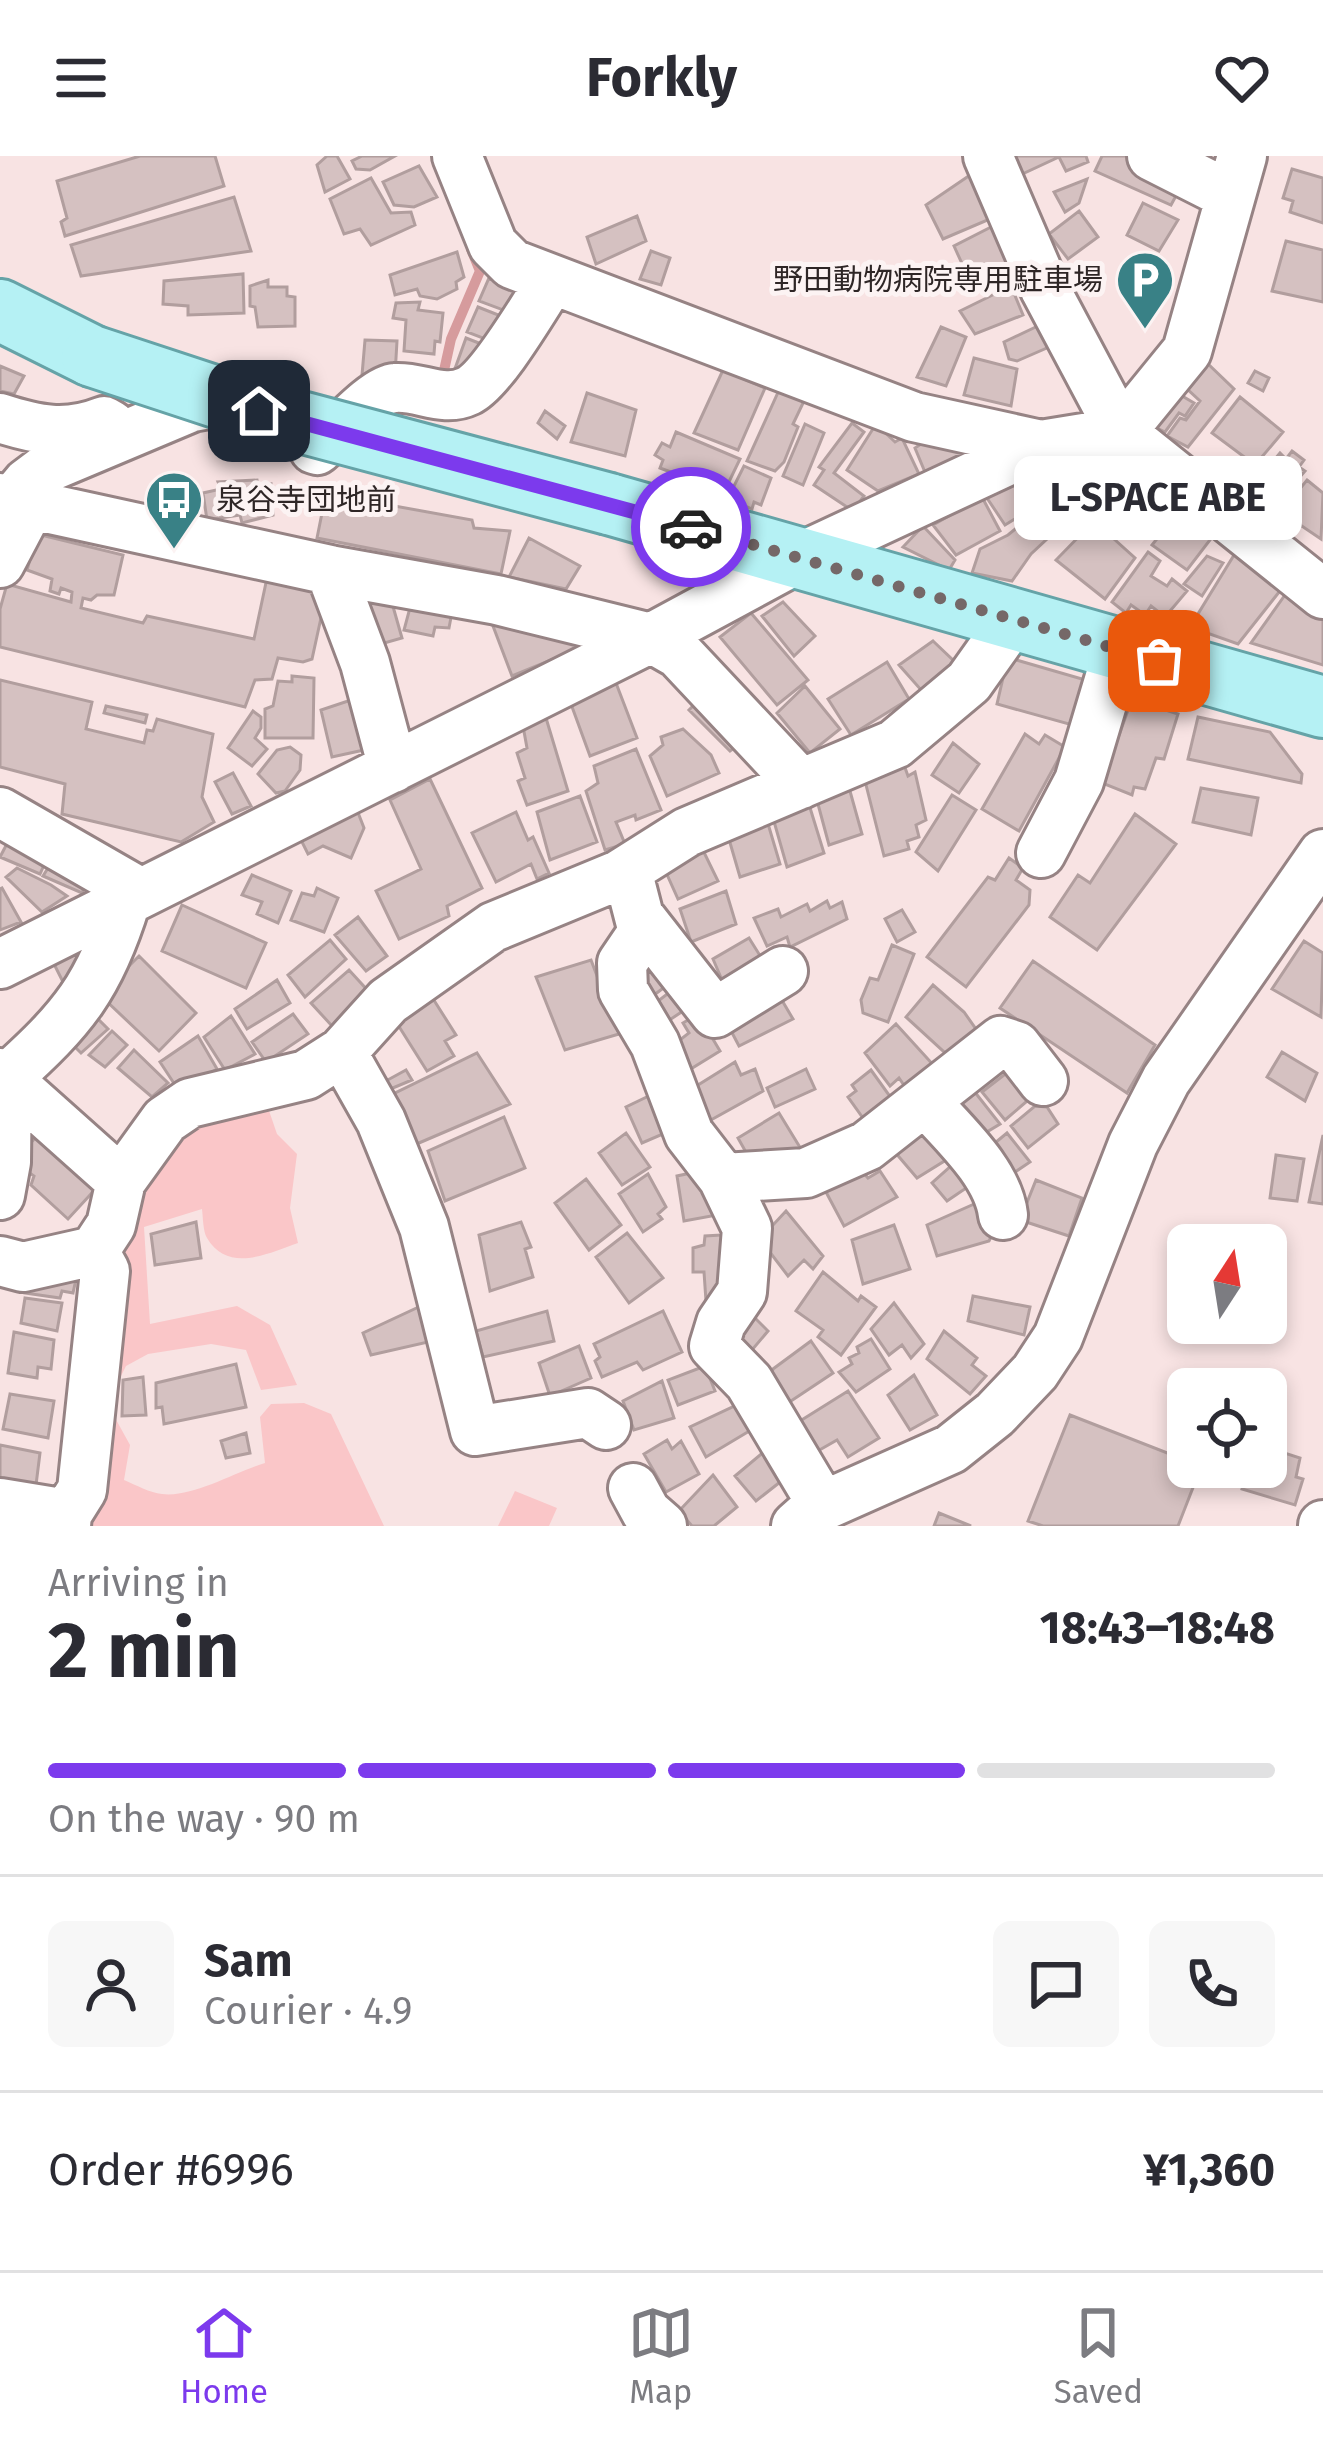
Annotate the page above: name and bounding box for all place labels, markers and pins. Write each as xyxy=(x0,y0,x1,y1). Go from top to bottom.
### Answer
parking icon: 野田動物病院専用駐車場 xyxy=(1114,249,1176,331)
place label: 野田動物病院専用駐車場 xyxy=(773,262,1103,298)
pin xyxy=(208,360,310,462)
callout: L-SPACE ABE xyxy=(1015,457,1303,541)
bus stop icon: 泉谷寺団地前 xyxy=(143,469,205,551)
place label: 泉谷寺団地前 xyxy=(216,482,396,518)
pin xyxy=(1108,610,1210,712)

